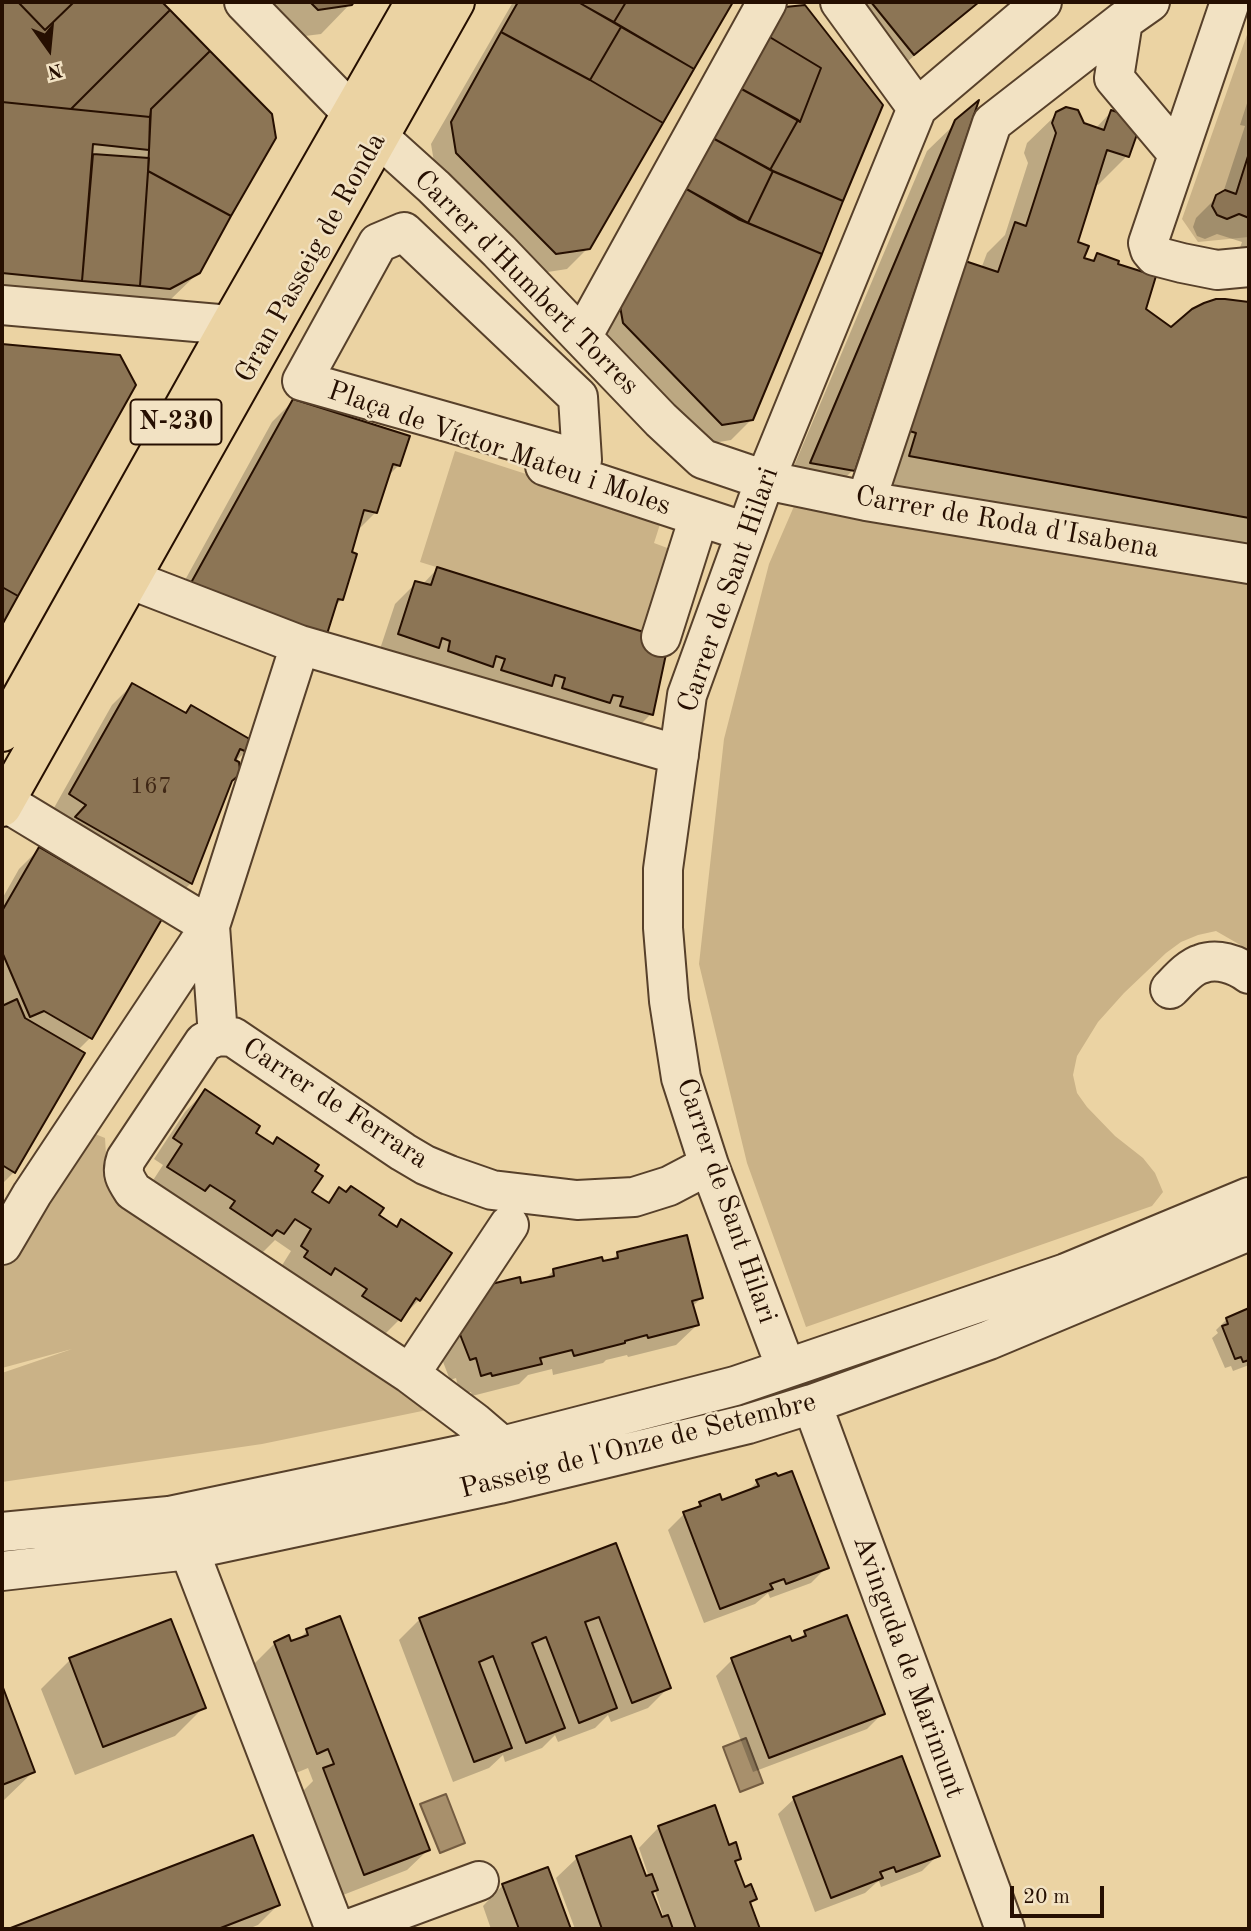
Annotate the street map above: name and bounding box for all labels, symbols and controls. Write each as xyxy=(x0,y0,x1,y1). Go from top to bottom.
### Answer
north arrow xyxy=(14,14,84,84)
text: N xyxy=(45,59,64,81)
street label: Gran Passeig de Ronda xyxy=(228,127,394,389)
street label: Carrer d'Humbert Torres xyxy=(406,163,646,403)
street label: Plaça de Víctor Mateu i Moles xyxy=(323,374,675,524)
road number: N-230 xyxy=(130,400,222,444)
street label: Carrer de Sant Hilari xyxy=(671,463,787,717)
street label: Carrer de Roda d'Isabena xyxy=(853,480,1161,566)
house number: 167 xyxy=(130,773,172,801)
street label: Carrer de Ferrara xyxy=(236,1031,434,1177)
street label: Carrer de Sant Hilari xyxy=(668,1074,784,1328)
street label: Passeig de l'Onze de Setembre xyxy=(456,1385,820,1507)
street label: Avinguda de Marimunt xyxy=(845,1531,971,1803)
scale bar xyxy=(1013,1871,1108,1915)
text: 20 m xyxy=(1023,1887,1070,1908)

